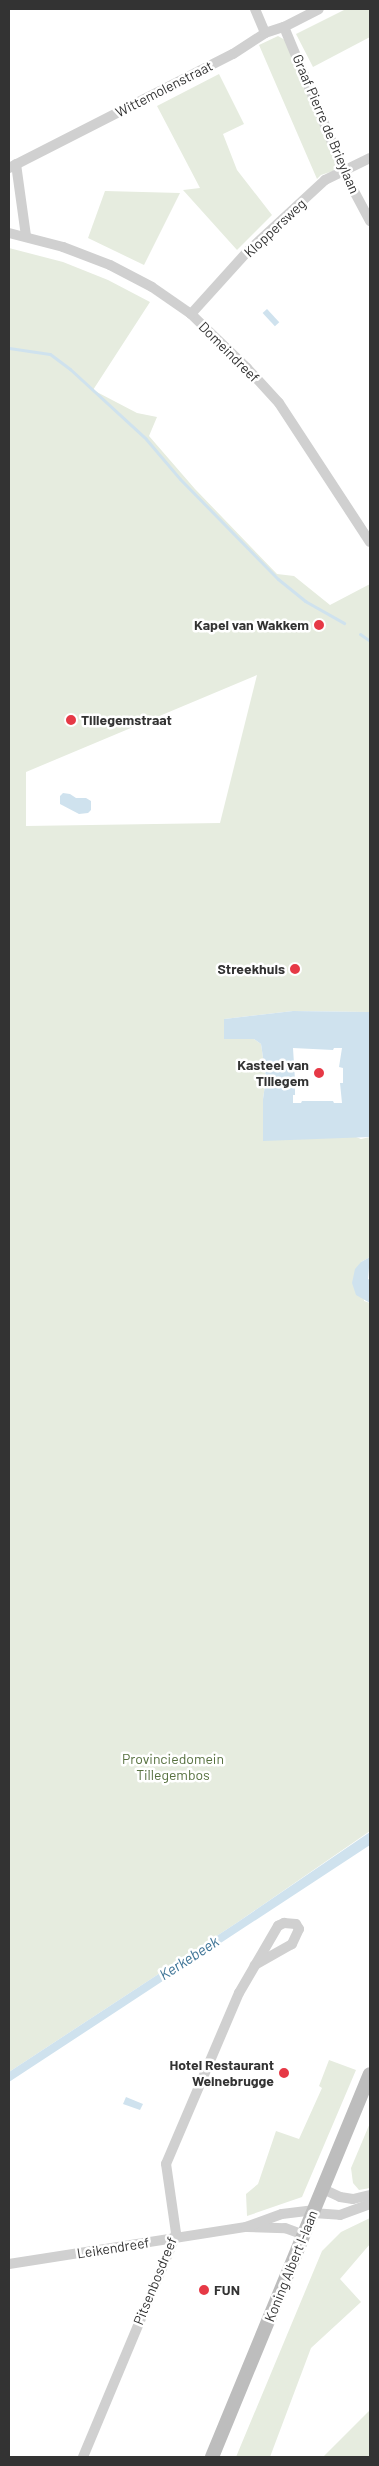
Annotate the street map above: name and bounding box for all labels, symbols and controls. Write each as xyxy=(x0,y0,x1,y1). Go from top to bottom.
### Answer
street label: Graaf Pierre de Brieylaan xyxy=(289,52,363,196)
street label: Wittemolenstraat xyxy=(113,57,215,121)
street label: Kloppersweg xyxy=(241,195,309,261)
street label: Domeindreef xyxy=(195,318,263,386)
place label: Kapel van Wakkem xyxy=(194,617,309,633)
marker: Kapel van Wakkem xyxy=(313,619,325,631)
place label: Tillegemstraat xyxy=(81,712,172,728)
marker: Tillegemstraat xyxy=(65,714,77,726)
place label: Streekhuis xyxy=(218,961,285,977)
marker: Streekhuis xyxy=(289,963,301,975)
place label: Kasteel van Tillegem xyxy=(237,1057,309,1090)
marker: Kasteel van Tillegem xyxy=(313,1067,325,1079)
park label: Provinciedomein Tillegembos xyxy=(122,1751,224,1784)
water label: Kerkebeek xyxy=(156,1932,222,1984)
place label: Hotel Restaurant Weinebrugge xyxy=(169,2057,274,2090)
marker: Hotel Restaurant Weinebrugge xyxy=(278,2067,290,2079)
street label: Koning Albert I-laan xyxy=(261,2208,321,2324)
street label: Leikendreef xyxy=(76,2234,150,2262)
street label: Pitsenbosdreef xyxy=(130,2235,180,2327)
place label: FUN xyxy=(214,2282,240,2298)
marker: FUN xyxy=(198,2284,210,2296)

